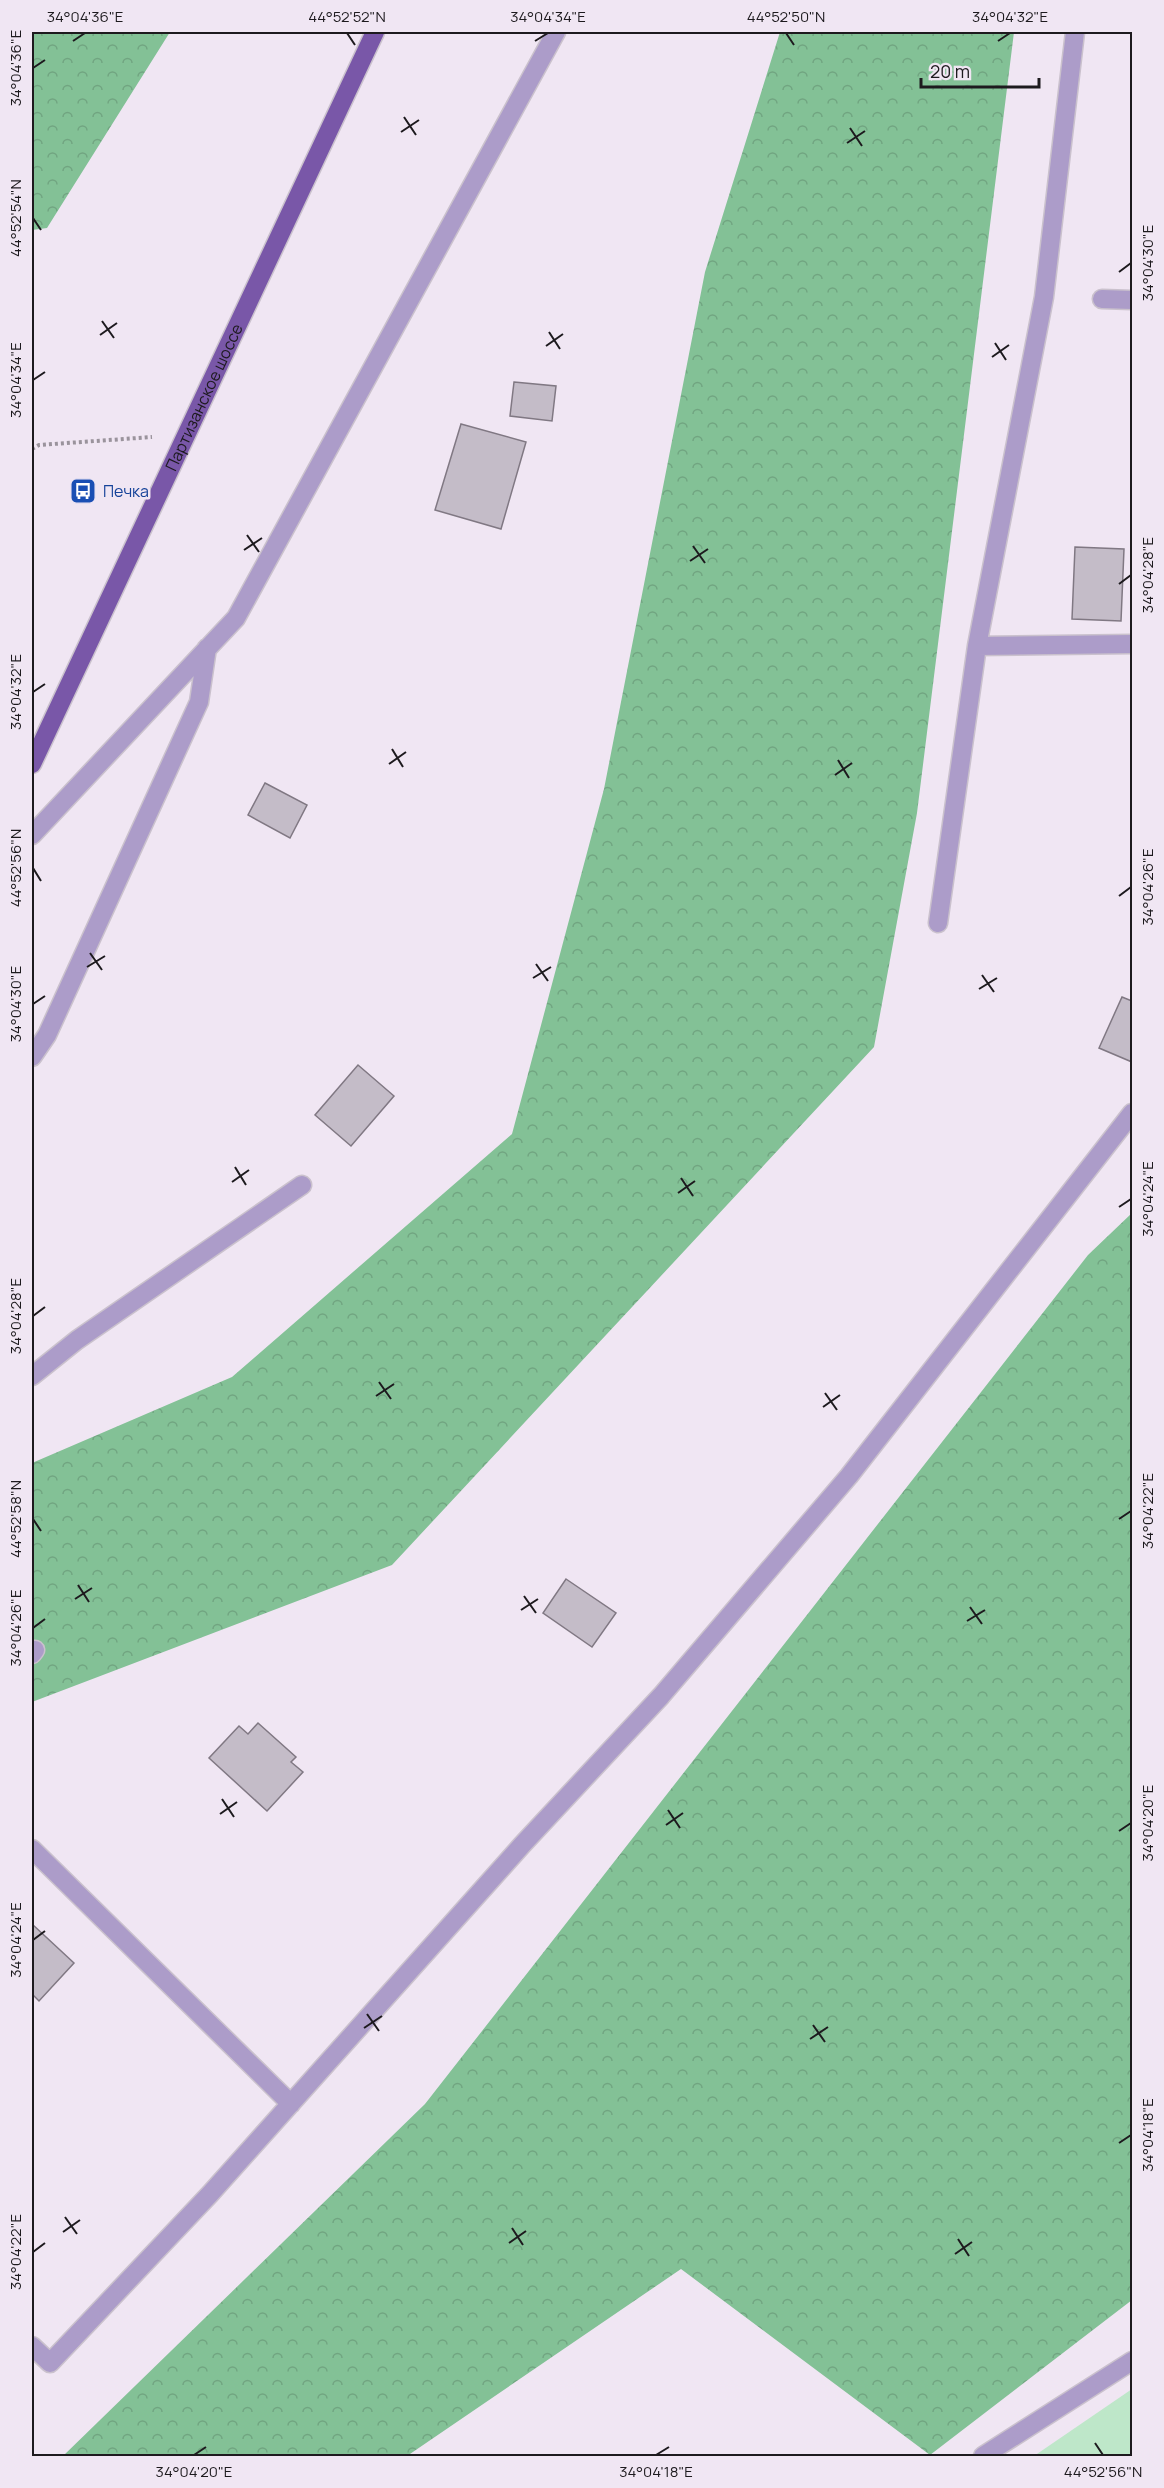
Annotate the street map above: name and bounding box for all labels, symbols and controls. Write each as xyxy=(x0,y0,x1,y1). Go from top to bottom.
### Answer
text: 34°04'36"E xyxy=(47,6,123,27)
text: 44°52'52"N xyxy=(308,6,386,27)
text: 34°04'34"E xyxy=(510,6,586,27)
text: 44°52'50"N xyxy=(747,6,825,27)
text: 34°04'32"E xyxy=(972,6,1048,27)
text: 34°04'36"E xyxy=(5,30,26,106)
scale bar xyxy=(921,51,1040,89)
text: 20 m xyxy=(930,59,970,83)
text: 44°52'54"N xyxy=(5,179,26,257)
text: 34°04'30"E xyxy=(1137,225,1158,301)
street label: Партизанское шоссе xyxy=(160,320,248,474)
text: 34°04'34"E xyxy=(5,342,26,418)
bus stop icon: Печка xyxy=(68,476,98,506)
place label: Печка xyxy=(103,480,149,502)
text: 34°04'28"E xyxy=(1137,537,1158,613)
text: 34°04'32"E xyxy=(5,654,26,730)
text: 44°52'56"N xyxy=(5,829,26,907)
text: 34°04'26"E xyxy=(1137,849,1158,925)
text: 34°04'30"E xyxy=(5,966,26,1042)
text: 34°04'24"E xyxy=(1137,1161,1158,1237)
text: 34°04'28"E xyxy=(5,1278,26,1354)
text: 34°04'22"E xyxy=(1137,1473,1158,1549)
text: 44°52'58"N xyxy=(5,1480,26,1558)
text: 34°04'26"E xyxy=(5,1590,26,1666)
text: 34°04'20"E xyxy=(1137,1785,1158,1861)
text: 34°04'24"E xyxy=(5,1902,26,1978)
text: 34°04'18"E xyxy=(1137,2098,1158,2172)
text: 34°04'22"E xyxy=(5,2214,26,2290)
text: 34°04'20"E xyxy=(156,2461,232,2482)
text: 34°04'18"E xyxy=(619,2461,693,2482)
text: 44°52'56"N xyxy=(1064,2461,1142,2482)

